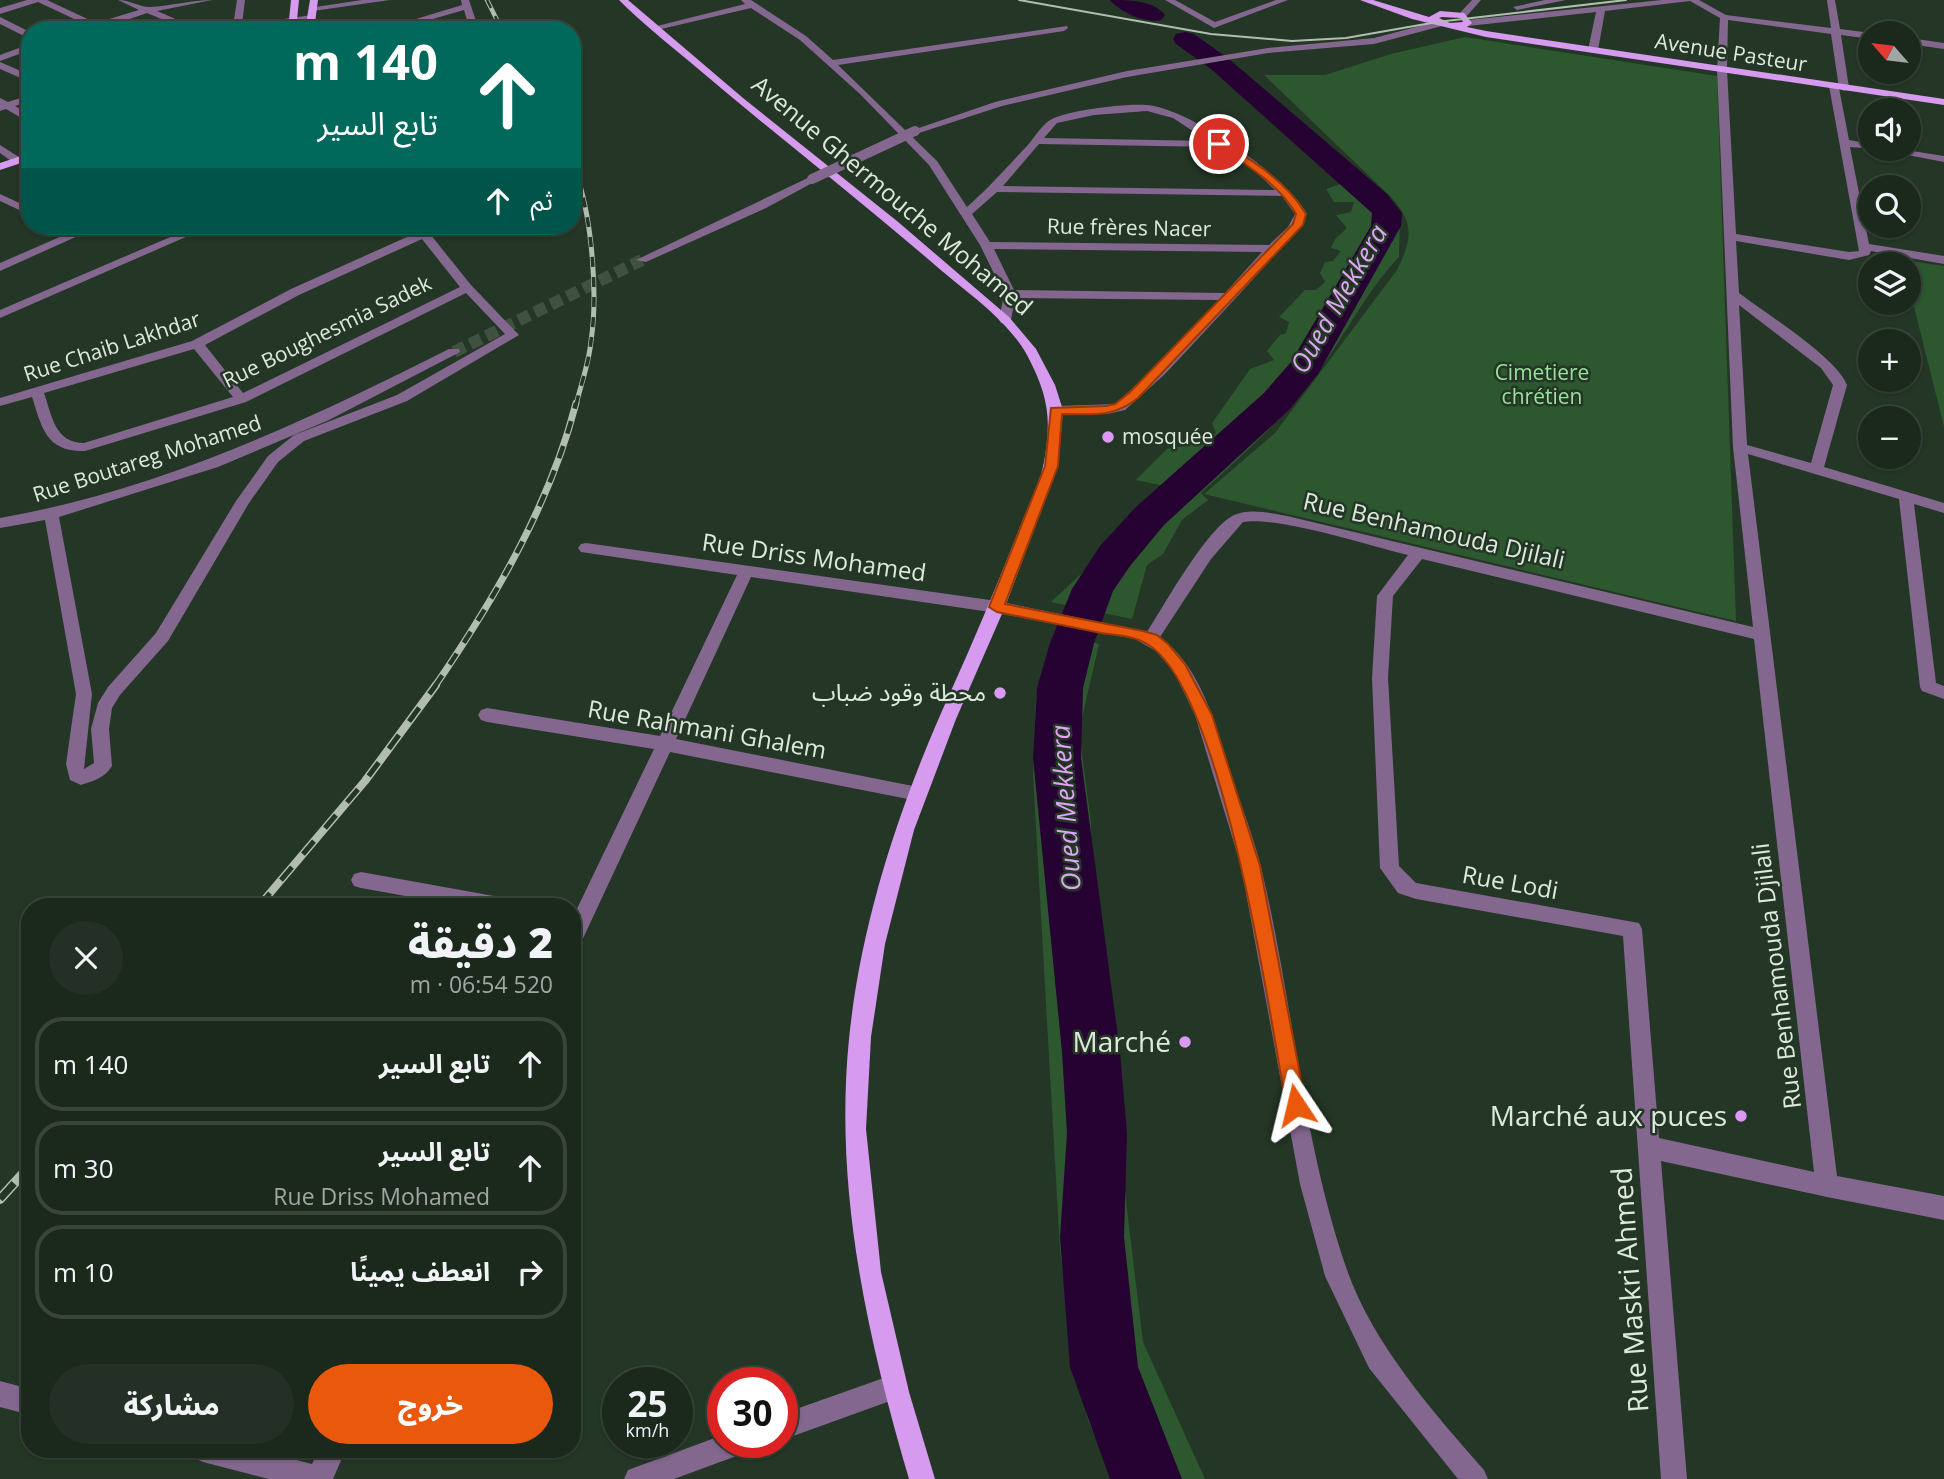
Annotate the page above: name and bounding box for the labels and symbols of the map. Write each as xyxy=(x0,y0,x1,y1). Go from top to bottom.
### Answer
north arrow xyxy=(1858,21,1922,84)
street label: Avenue Pasteur xyxy=(1653,26,1810,78)
street label: Avenue Ghermouche Mohamed xyxy=(746,67,1040,322)
pin xyxy=(1189,114,1249,174)
street label: Rue frères Nacer xyxy=(1047,212,1212,242)
water label: Oued Mekkera xyxy=(1281,217,1395,380)
street label: Rue Boughesmia Sadek xyxy=(218,268,436,394)
street label: Rue Chaib Lakhdar xyxy=(20,304,204,388)
park label: Cimetiere chrétien xyxy=(1495,358,1589,410)
street label: Rue Boutareg Mohamed xyxy=(29,408,265,508)
place label: mosquée xyxy=(1122,422,1213,450)
marker: mosquée xyxy=(1100,429,1116,445)
street label: Rue Benhamouda Djilali xyxy=(1300,483,1568,576)
street label: Rue Driss Mohamed xyxy=(700,524,928,589)
place label: محطة وقود ضباب xyxy=(812,675,986,708)
marker: محطة وقود ضباب xyxy=(992,685,1008,701)
street label: Rue Rahmani Ghalem xyxy=(585,691,829,766)
water label: Oued Mekkera xyxy=(1041,723,1089,892)
street label: Rue Benhamouda Djilali xyxy=(1743,841,1808,1111)
street label: Rue Lodi xyxy=(1460,857,1561,906)
place label: Marché xyxy=(1073,1022,1171,1060)
marker: Marché xyxy=(1177,1034,1193,1050)
position arrow xyxy=(1259,1068,1333,1142)
place label: Marché aux puces xyxy=(1490,1096,1727,1134)
marker: Marché aux puces xyxy=(1733,1108,1749,1124)
street label: Rue Maskri Ahmed xyxy=(1601,1166,1657,1414)
speed limit sign: 30 xyxy=(707,1367,798,1458)

